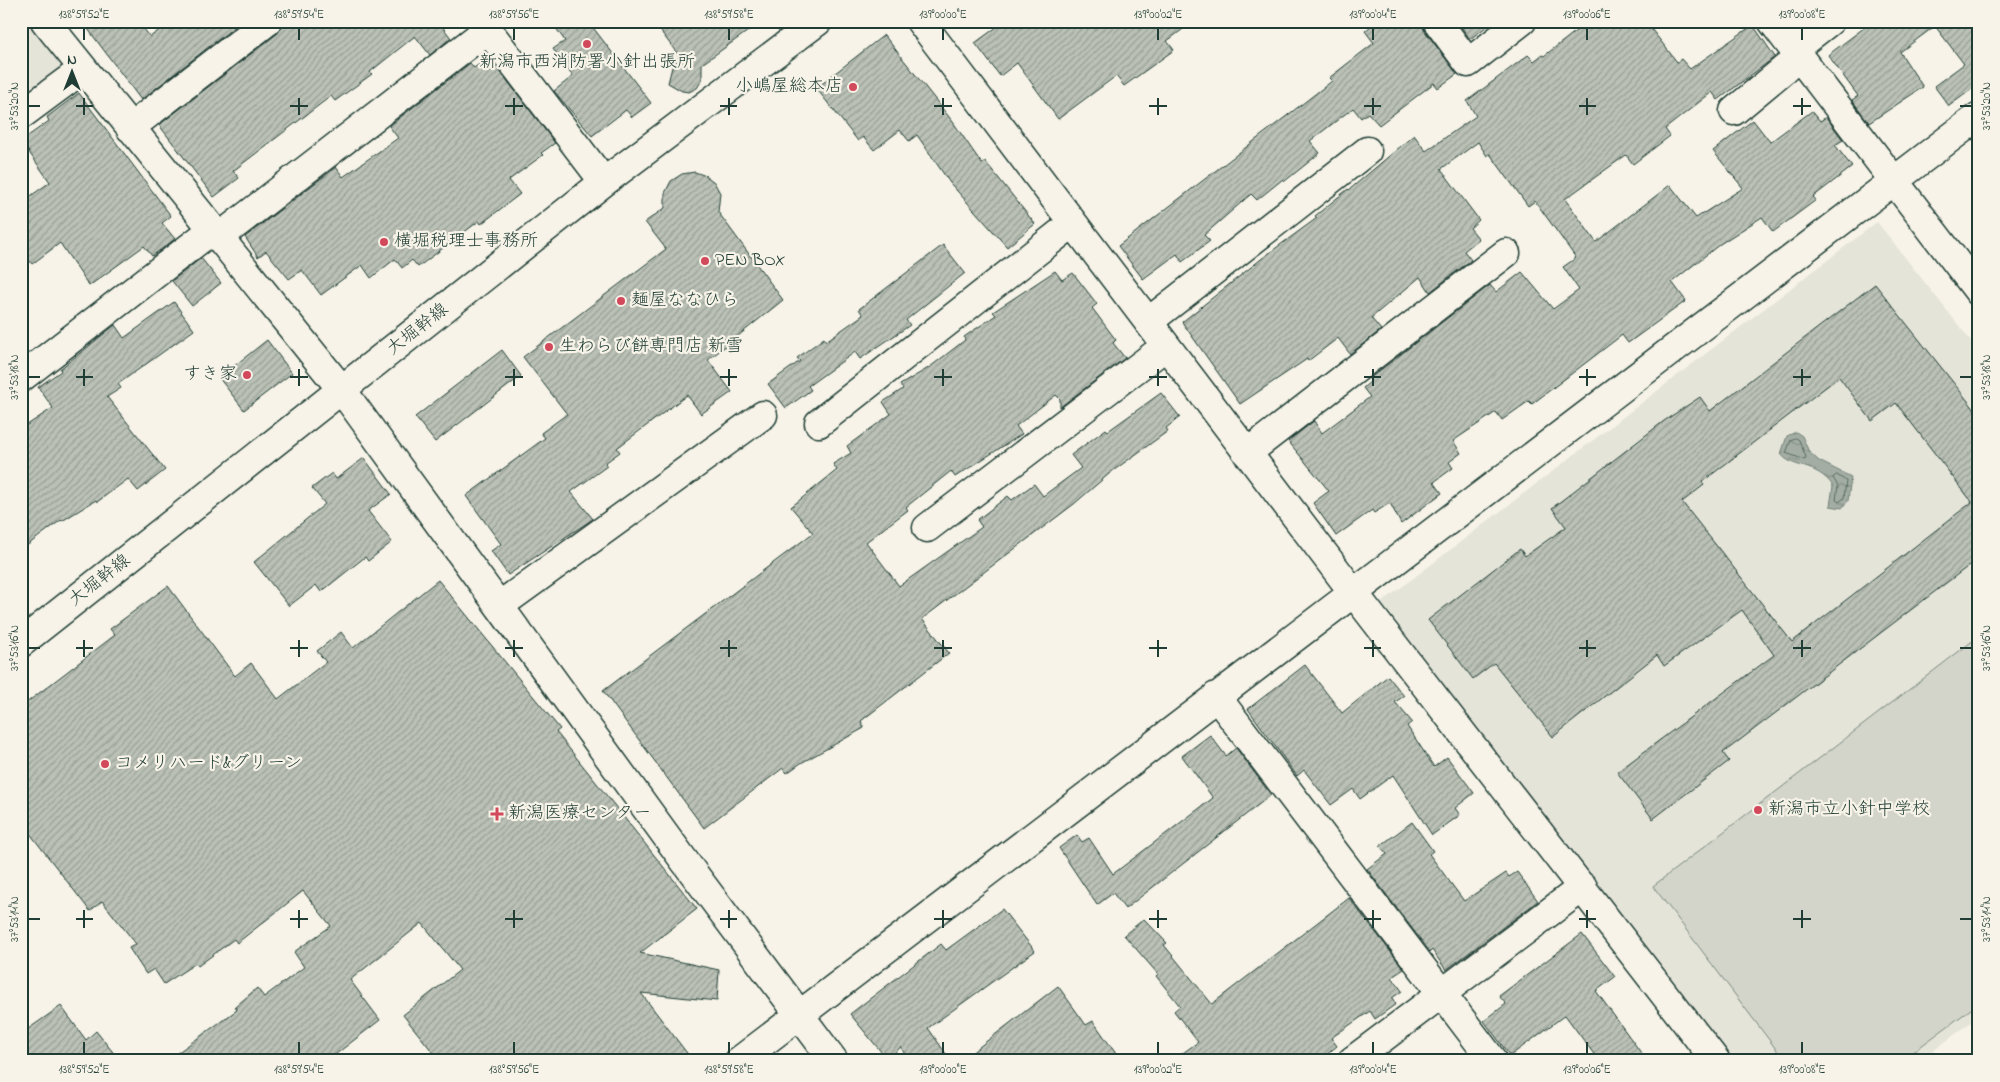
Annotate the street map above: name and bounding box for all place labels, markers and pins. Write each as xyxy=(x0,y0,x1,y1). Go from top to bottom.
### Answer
marker: 新潟市西消防署小針出張所 xyxy=(581,38,593,50)
place label: 新潟市西消防署小針出張所 xyxy=(479,50,695,76)
place label: 小嶋屋総本店 xyxy=(735,74,843,100)
marker: 小嶋屋総本店 xyxy=(847,81,859,93)
place label: 横堀税理士事務所 xyxy=(394,229,538,255)
marker: 横堀税理士事務所 xyxy=(378,236,390,248)
place label: PEN BOX xyxy=(715,248,786,274)
marker: PEN BOX xyxy=(699,255,711,267)
place label: 麺屋ななひら xyxy=(631,288,739,314)
marker: 麺屋ななひら xyxy=(615,295,627,307)
place label: 生わらび餅専門店 新雪 xyxy=(559,334,744,360)
marker: 生わらび餅専門店 新雪 xyxy=(543,341,555,353)
place label: すき家 xyxy=(183,362,237,388)
marker: すき家 xyxy=(241,369,253,381)
place label: コメリハード&グリーン xyxy=(115,751,302,777)
marker: コメリハード&グリーン xyxy=(99,758,111,770)
place label: 新潟市立小針中学校 xyxy=(1768,797,1930,823)
place label: 新潟医療センター xyxy=(508,801,651,827)
marker: 新潟市立小針中学校 xyxy=(1752,804,1764,816)
marker: 新潟医療センター xyxy=(490,807,504,821)

